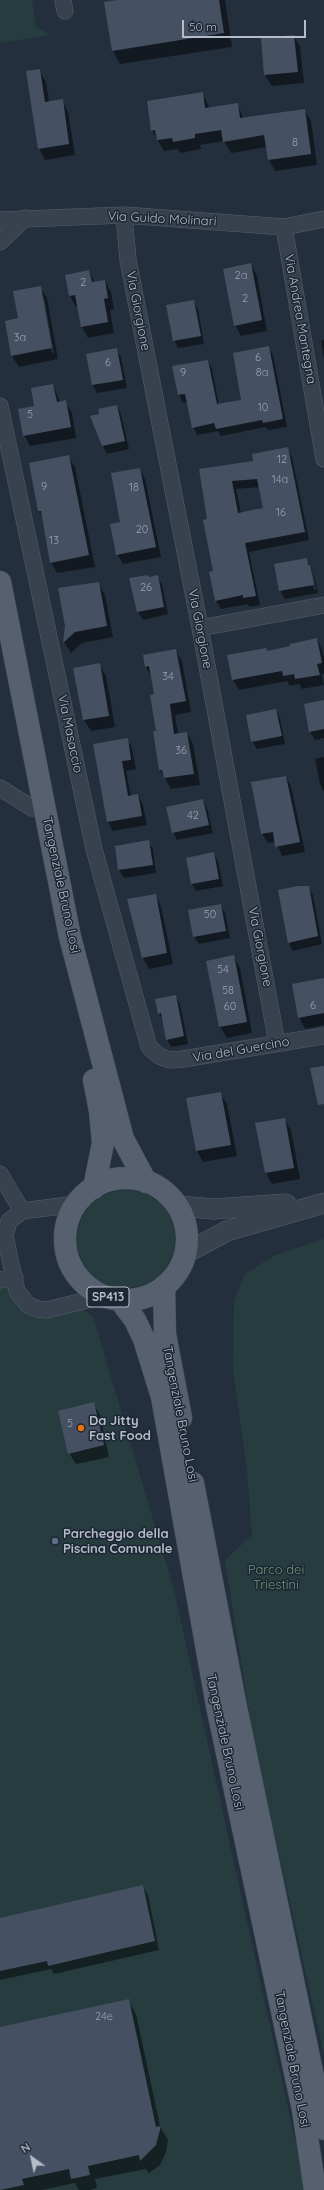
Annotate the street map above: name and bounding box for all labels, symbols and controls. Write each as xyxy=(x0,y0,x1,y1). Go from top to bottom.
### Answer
scale bar xyxy=(184,12,308,38)
text: 50 m xyxy=(189,19,217,34)
house number: 8 xyxy=(292,136,298,150)
street label: Via Guido Molinari xyxy=(107,208,217,230)
street label: Via Andrea Mantegna xyxy=(281,253,319,385)
house number: 2a xyxy=(235,269,247,283)
street label: Via Giorgione xyxy=(123,270,153,352)
house number: 2 xyxy=(80,276,86,290)
house number: 2 xyxy=(242,292,248,306)
house number: 3a xyxy=(14,331,26,345)
house number: 6 xyxy=(255,351,261,365)
house number: 6 xyxy=(105,356,111,370)
house number: 9 xyxy=(180,366,186,380)
house number: 8a xyxy=(256,366,268,380)
house number: 10 xyxy=(258,401,268,415)
house number: 5 xyxy=(27,408,33,422)
house number: 12 xyxy=(277,453,287,467)
house number: 14a xyxy=(272,473,288,487)
house number: 9 xyxy=(41,480,47,494)
house number: 18 xyxy=(129,481,139,495)
house number: 16 xyxy=(276,506,286,520)
house number: 20 xyxy=(136,523,148,537)
house number: 13 xyxy=(49,534,59,548)
house number: 26 xyxy=(140,581,152,595)
street label: Via Giorgione xyxy=(185,588,215,670)
house number: 34 xyxy=(162,670,174,684)
street label: Via Masaccio xyxy=(54,693,86,775)
house number: 36 xyxy=(175,744,187,758)
house number: 42 xyxy=(187,809,199,823)
street label: Tangenziale Bruno Losi xyxy=(39,816,83,954)
street label: Via Giorgione xyxy=(245,906,275,988)
house number: 50 xyxy=(204,908,216,922)
house number: 54 xyxy=(217,963,229,977)
house number: 58 xyxy=(222,984,234,998)
house number: 6 xyxy=(310,999,316,1013)
house number: 60 xyxy=(224,1000,236,1014)
street label: Via del Guercino xyxy=(191,1034,291,1066)
road number: SP413 xyxy=(87,1287,129,1307)
street label: Tangenziale Bruno Losi xyxy=(159,1344,201,1484)
place label: Da Jitty Fast Food xyxy=(89,1413,151,1444)
house number: 5 xyxy=(67,1417,73,1431)
marker: Da Jitty Fast Food xyxy=(76,1423,86,1433)
place label: Parcheggio della Piscina Comunale xyxy=(63,1526,172,1557)
marker: Parcheggio della Piscina Comunale xyxy=(50,1536,60,1546)
park label: Parco dei Triestini xyxy=(248,1562,304,1593)
street label: Tangenziale Bruno Losi xyxy=(203,1673,247,1811)
street label: Tangenziale Bruno Losi xyxy=(271,1989,313,2129)
house number: 24e xyxy=(95,2010,113,2024)
north arrow xyxy=(12,2138,52,2178)
text: N xyxy=(18,2140,33,2156)

